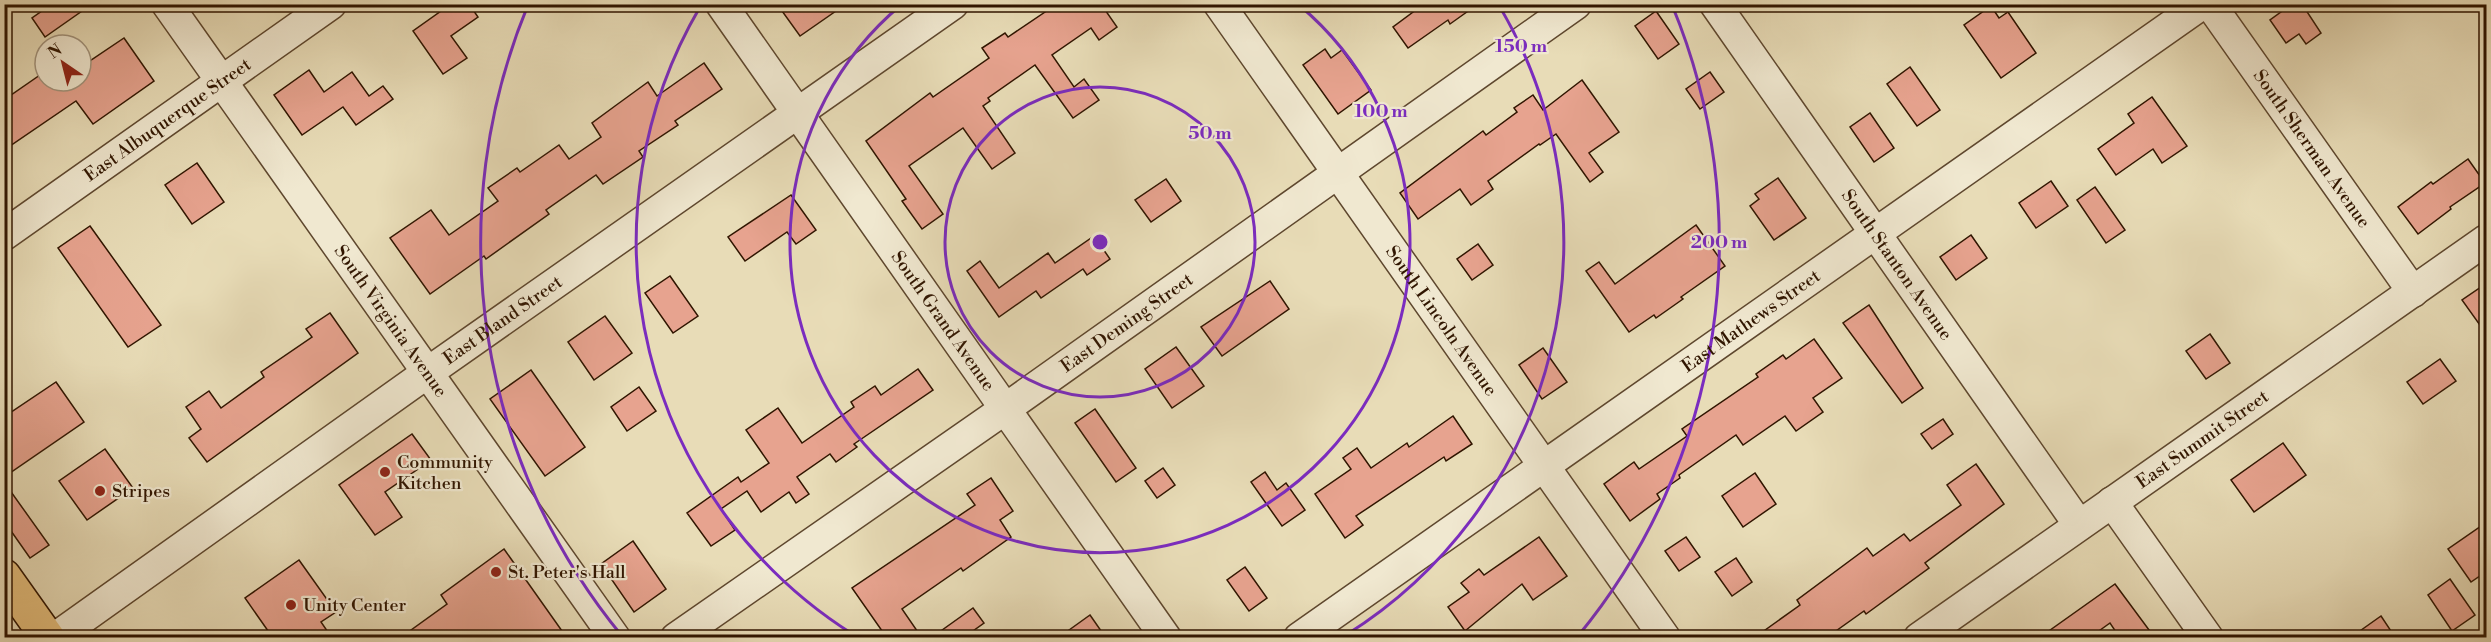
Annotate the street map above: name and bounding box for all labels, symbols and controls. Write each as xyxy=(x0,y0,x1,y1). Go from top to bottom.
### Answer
north arrow xyxy=(33,33,93,93)
text: 150 m xyxy=(1495,35,1548,58)
text: N xyxy=(44,40,66,63)
street label: East Albuquerque Street xyxy=(80,53,256,187)
street label: South Sherman Avenue xyxy=(2248,65,2375,233)
text: 100 m xyxy=(1354,100,1408,123)
text: 50 m xyxy=(1188,122,1232,145)
street label: South Stanton Avenue xyxy=(1836,185,1957,345)
text: 200 m xyxy=(1691,231,1748,254)
centre of rings xyxy=(1090,232,1110,252)
street label: South Virginia Avenue xyxy=(329,240,452,402)
street label: South Lincoln Avenue xyxy=(1380,241,1502,401)
street label: South Grand Avenue xyxy=(886,247,1000,396)
street label: East Mathews Street xyxy=(1677,264,1825,378)
street label: East Deming Street xyxy=(1056,268,1198,378)
street label: East Bland Street xyxy=(439,270,567,370)
street label: East Summit Street xyxy=(2132,385,2274,494)
place label: Community Kitchen xyxy=(397,451,493,495)
marker: Community Kitchen xyxy=(378,465,392,479)
place label: Stripes xyxy=(112,480,170,503)
marker: Stripes xyxy=(93,484,107,498)
place label: St. Peter's Hall xyxy=(508,561,626,584)
marker: St. Peter's Hall xyxy=(489,565,503,579)
place label: Unity Center xyxy=(303,594,407,617)
marker: Unity Center xyxy=(284,598,298,612)

